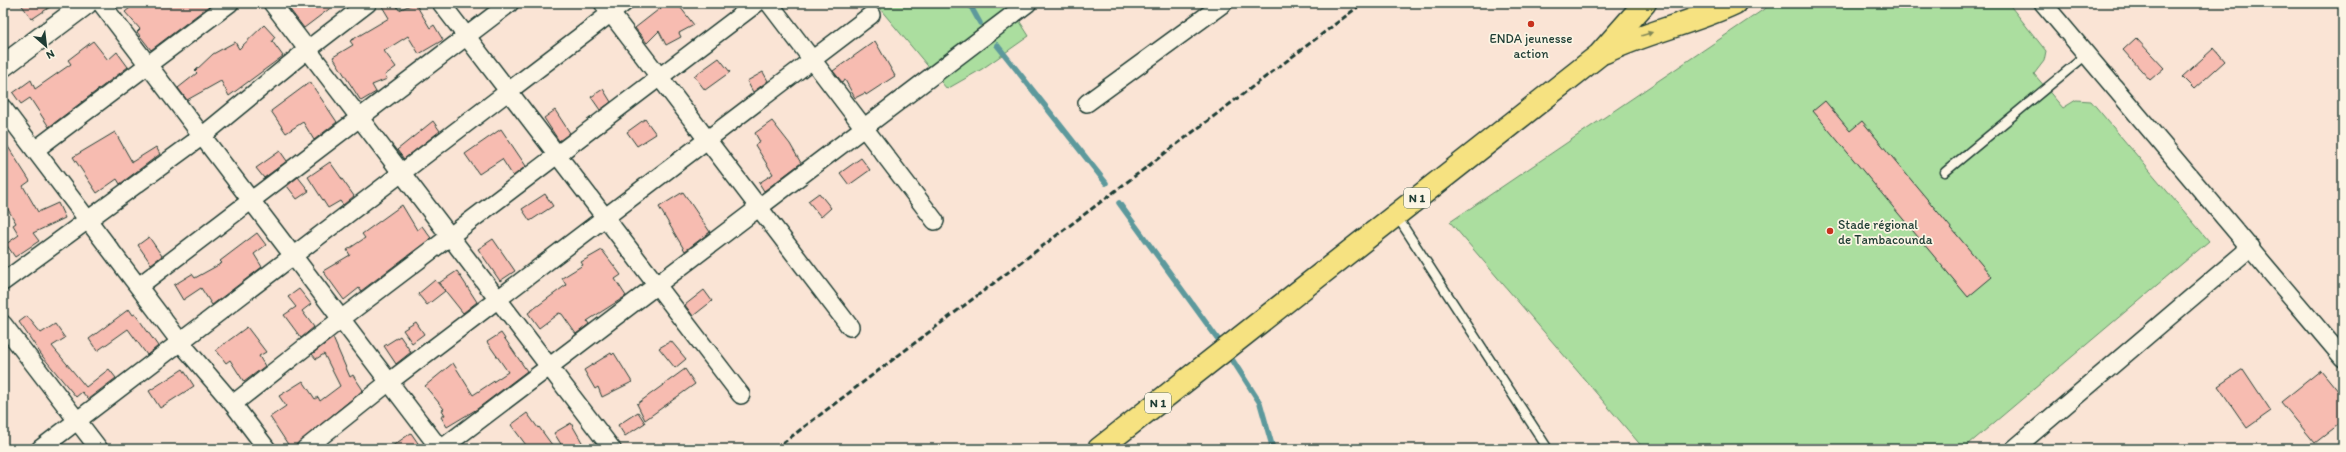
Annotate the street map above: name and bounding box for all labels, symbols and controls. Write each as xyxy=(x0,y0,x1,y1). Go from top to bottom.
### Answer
marker: ENDA jeunesse action xyxy=(1526,19,1536,29)
north arrow xyxy=(26,26,66,66)
place label: ENDA jeunesse action xyxy=(1490,31,1572,61)
one-way arrow xyxy=(1642,31,1654,37)
text: N xyxy=(44,47,57,62)
road number: N 1 xyxy=(1404,188,1430,208)
place label: Stade régional de Tambacounda xyxy=(1838,217,1933,247)
marker: Stade régional de Tambacounda xyxy=(1825,226,1835,236)
road number: N 1 xyxy=(1145,393,1171,413)

